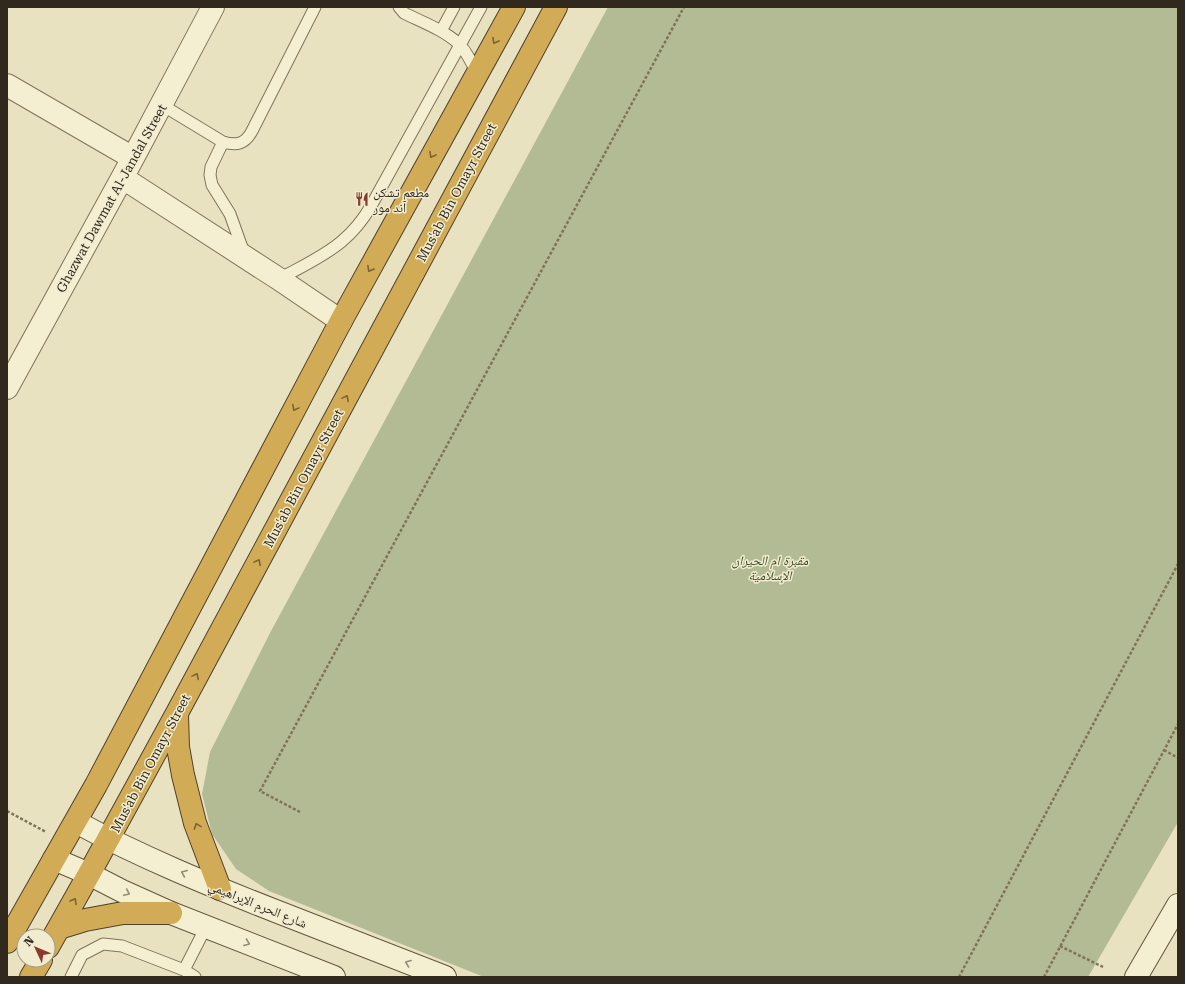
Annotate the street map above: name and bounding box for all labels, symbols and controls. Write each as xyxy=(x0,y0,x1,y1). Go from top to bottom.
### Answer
one-way arrow xyxy=(493,37,500,44)
street label: Ghazwat Dawmat Al-Jandal Street xyxy=(53,101,170,295)
street label: Mus'ab Bin Omayr Street xyxy=(414,120,499,264)
one-way arrow xyxy=(430,151,437,158)
place label: مطعم تشكن آند مور xyxy=(372,185,429,216)
restaurant icon: مطعم تشكن آند مور xyxy=(354,191,370,207)
one-way arrow xyxy=(367,265,374,272)
one-way arrow xyxy=(341,394,349,402)
one-way arrow xyxy=(292,404,300,411)
street label: Mus'ab Bin Omayr Street xyxy=(261,406,346,550)
park label: مقبرة ام الحيران الإسلامية xyxy=(732,553,808,584)
one-way arrow xyxy=(253,558,261,566)
one-way arrow xyxy=(192,673,199,680)
street label: Mus'ab Bin Omayr Street xyxy=(108,691,193,835)
one-way arrow xyxy=(193,823,201,830)
one-way arrow xyxy=(180,870,187,878)
street label: شارع الحرم الإبراهيمي xyxy=(205,878,309,934)
one-way arrow xyxy=(123,888,130,896)
one-way arrow xyxy=(70,898,77,905)
north arrow xyxy=(16,928,56,968)
text: N xyxy=(22,933,37,949)
one-way arrow xyxy=(243,938,251,946)
one-way arrow xyxy=(405,959,412,967)

